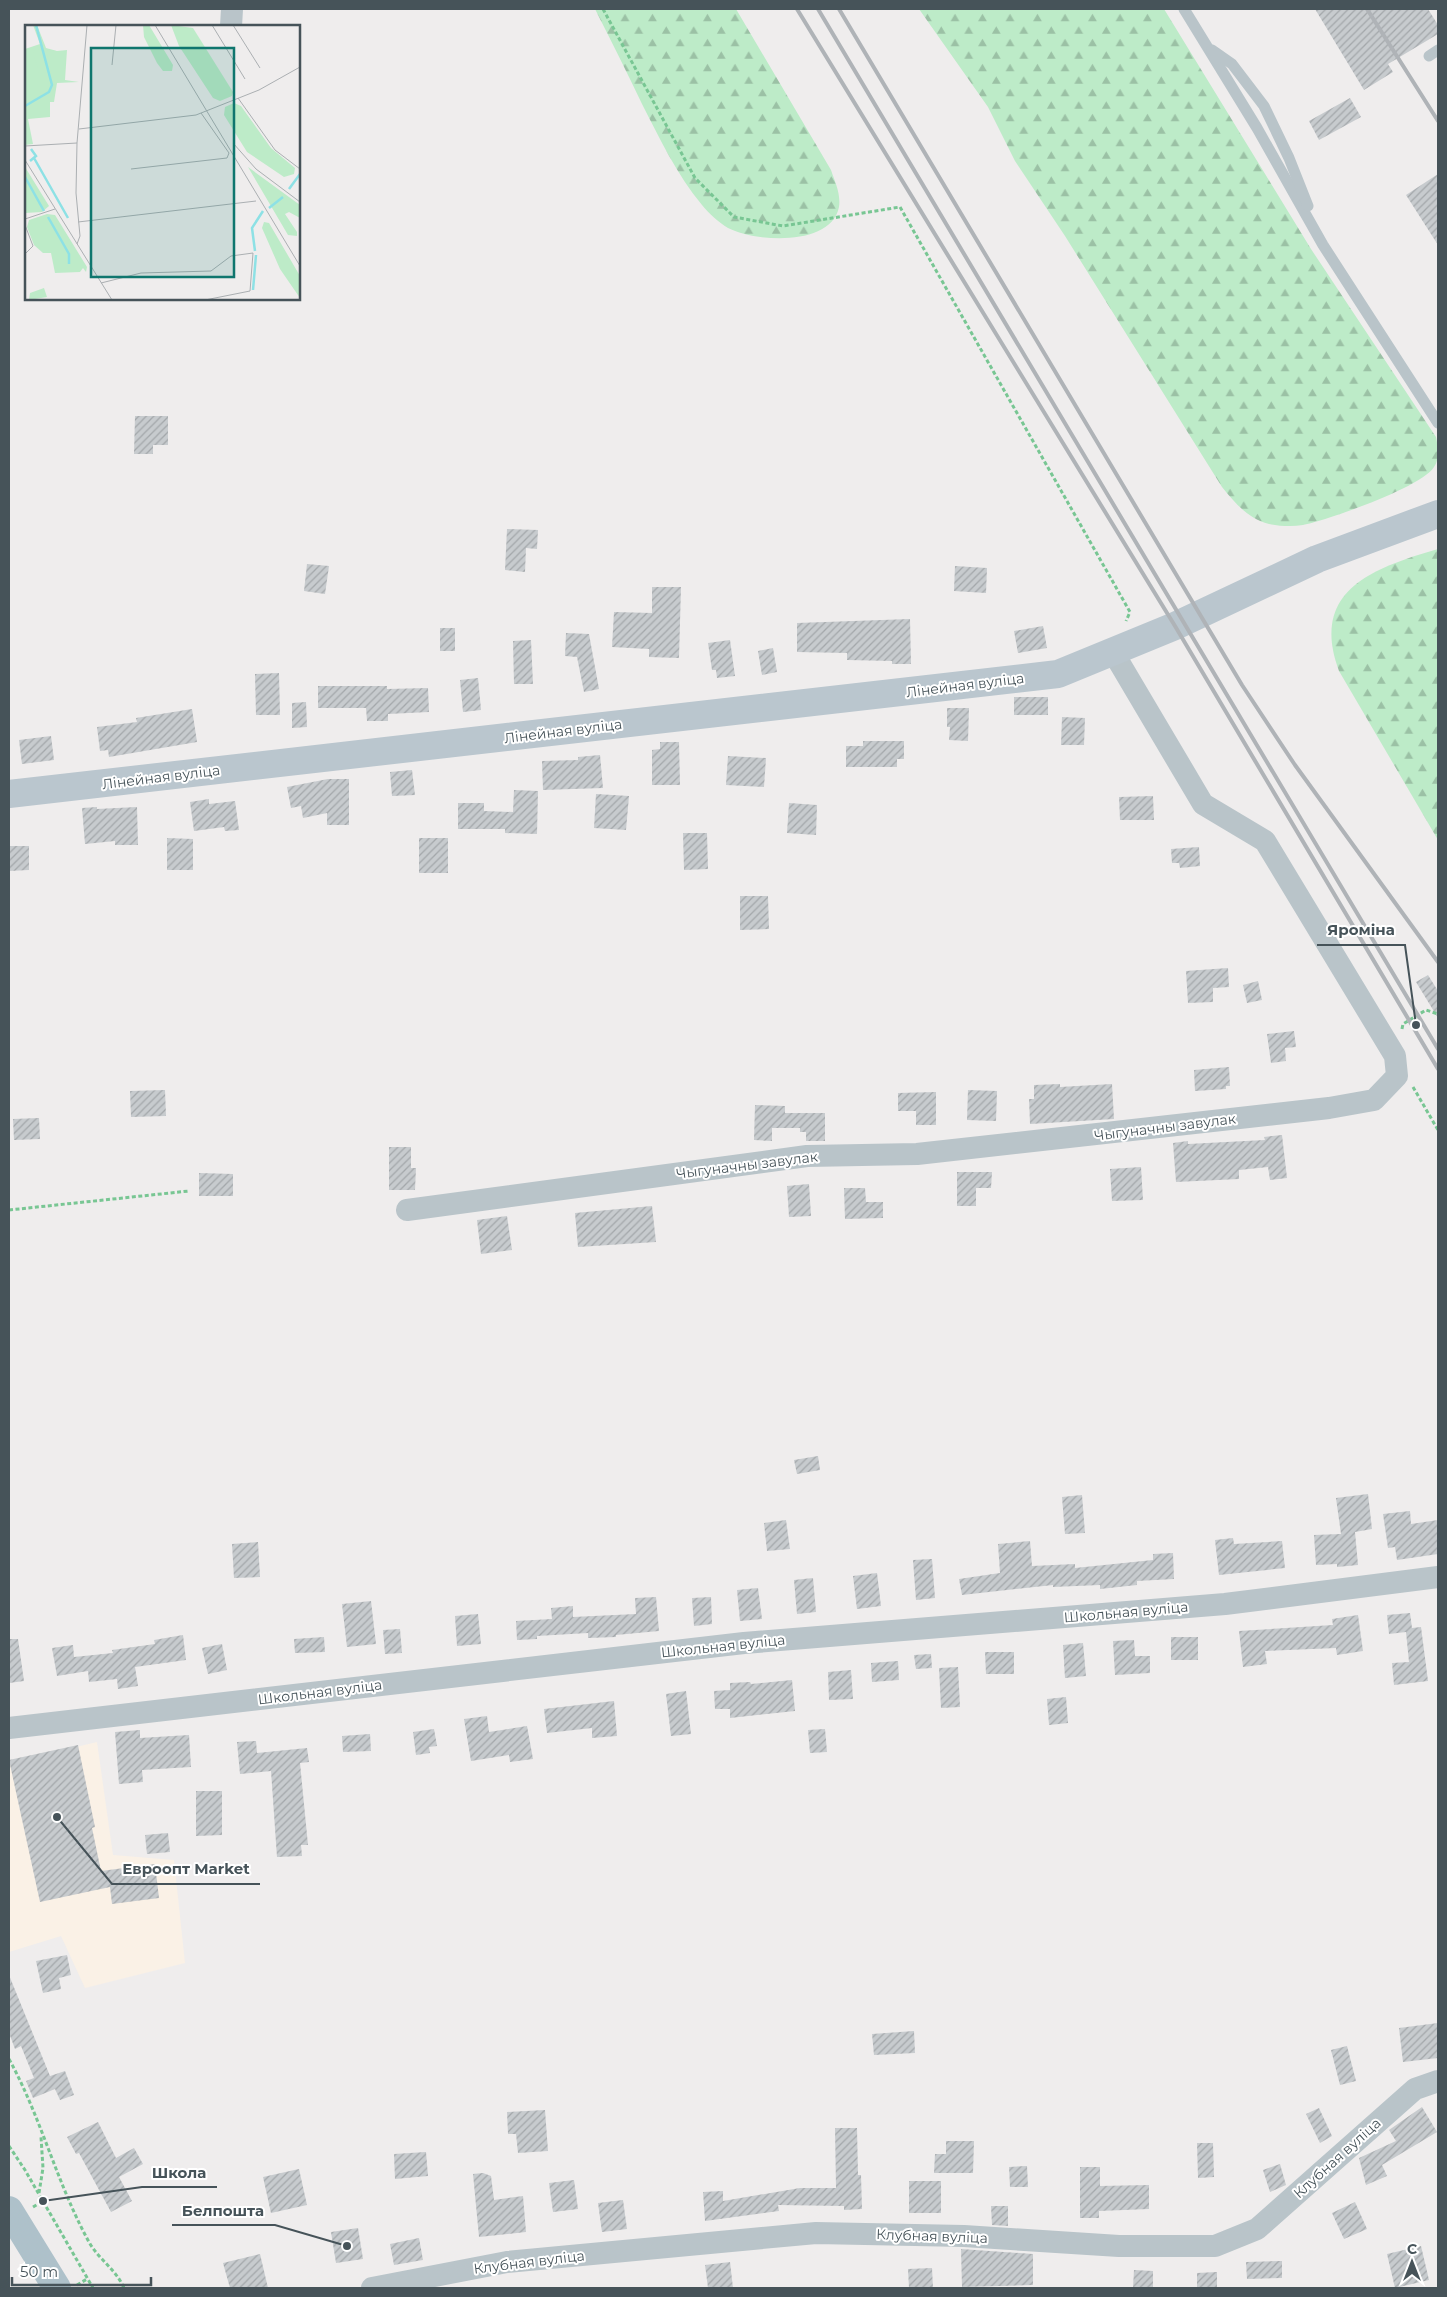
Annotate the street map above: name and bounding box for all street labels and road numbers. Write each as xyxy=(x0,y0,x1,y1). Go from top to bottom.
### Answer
street label: Лінейная вуліца xyxy=(905,669,1025,701)
street label: Лінейная вуліца xyxy=(503,715,623,747)
street label: Лінейная вуліца xyxy=(101,761,221,793)
street label: Чыгуначны завулак xyxy=(1093,1109,1237,1145)
street label: Чыгуначны завулак xyxy=(675,1147,819,1183)
street label: Школьная вуліца xyxy=(1063,1598,1189,1626)
street label: Школьная вуліца xyxy=(660,1631,786,1661)
street label: Школьная вуліца xyxy=(257,1675,383,1709)
street label: Клубная вуліца xyxy=(1290,2114,1384,2202)
street label: Клубная вуліца xyxy=(876,2225,988,2247)
street label: Клубная вуліца xyxy=(473,2246,585,2278)

